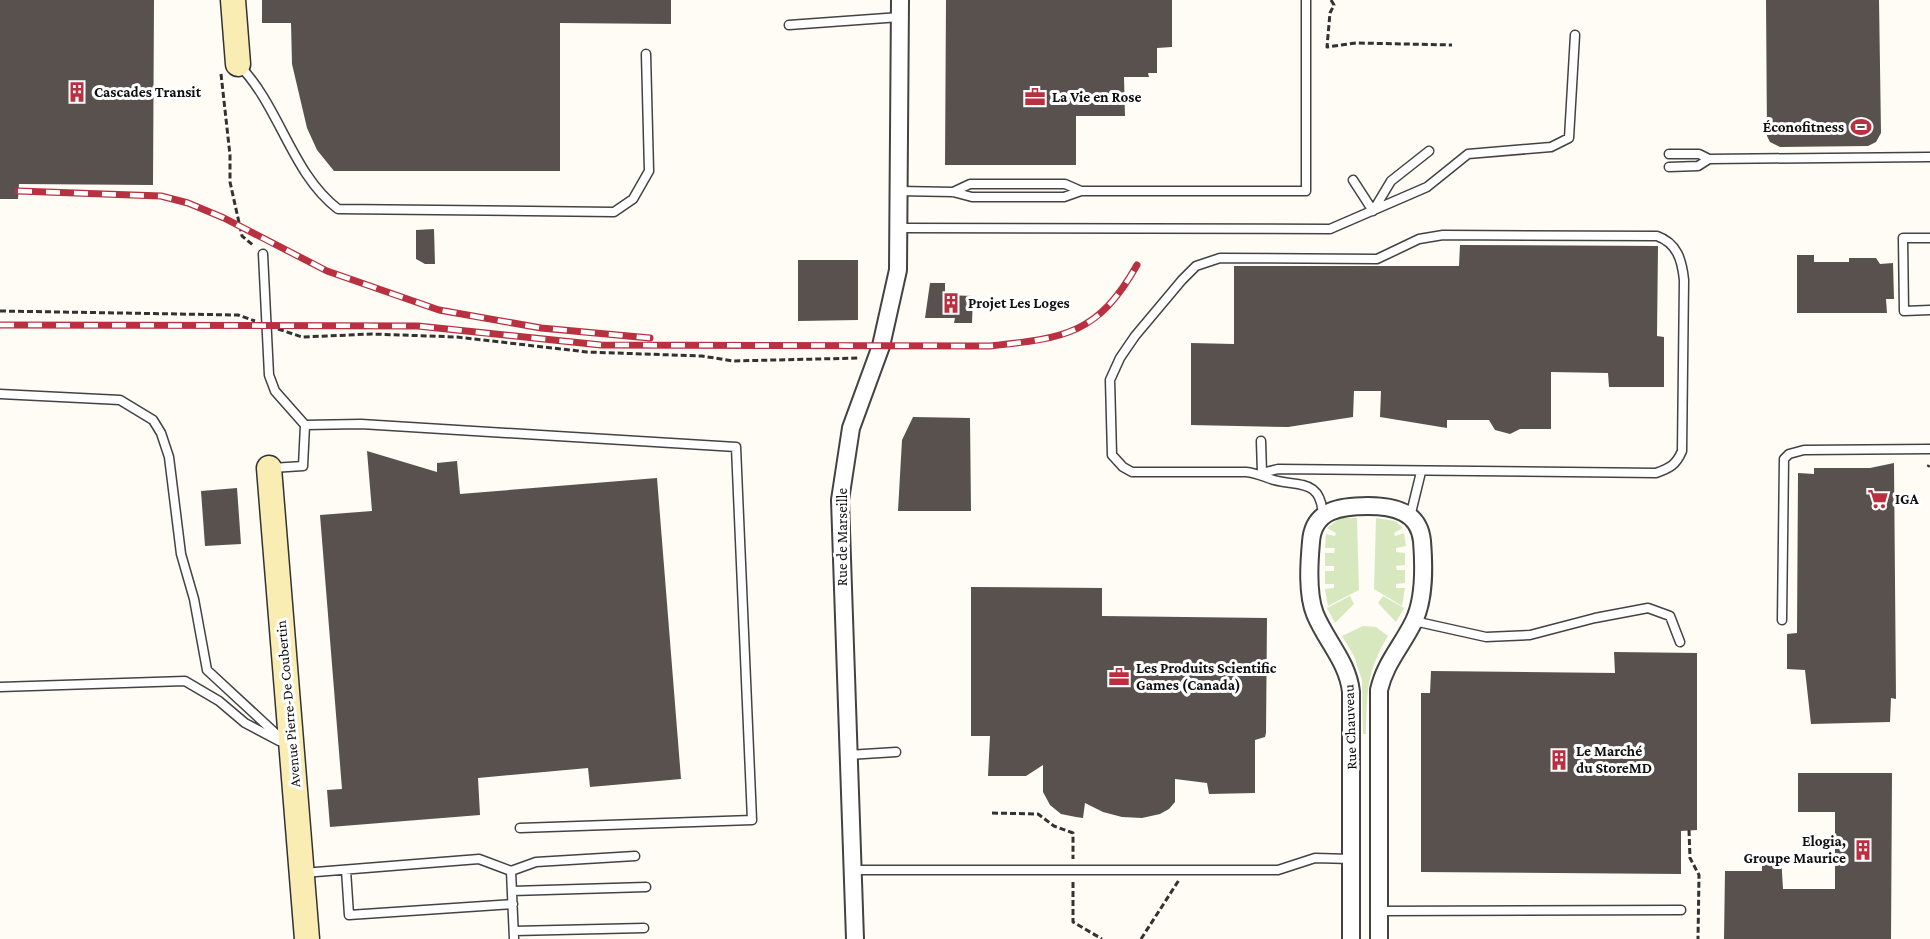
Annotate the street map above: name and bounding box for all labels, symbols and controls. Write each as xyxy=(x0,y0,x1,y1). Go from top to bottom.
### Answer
building icon: Cascades Transit xyxy=(65,80,89,104)
place label: Cascades Transit xyxy=(94,84,202,100)
office icon: La Vie en Rose xyxy=(1023,85,1047,109)
place label: La Vie en Rose xyxy=(1052,89,1141,105)
sports icon: Éconofitness xyxy=(1849,115,1873,139)
place label: Éconofitness xyxy=(1763,119,1844,135)
building icon: Projet Les Loges xyxy=(939,291,963,315)
place label: Projet Les Loges xyxy=(968,295,1070,312)
street label: Rue de Marseille xyxy=(834,487,850,586)
supermarket icon: IGA xyxy=(1866,487,1890,511)
place label: IGA xyxy=(1895,491,1920,507)
street label: Avenue Pierre-De Coubertin xyxy=(273,620,303,788)
place label: Les Produits Scientific Games (Canada) xyxy=(1136,660,1277,694)
office icon: Les Produits Scientific Games (Canada) xyxy=(1107,665,1131,689)
street label: Rue Chauveau xyxy=(1341,684,1359,770)
place label: Le Marché du StoreMD xyxy=(1576,743,1652,776)
building icon: Le Marché du StoreMD xyxy=(1547,748,1571,772)
place label: Elogia, Groupe Maurice xyxy=(1743,833,1846,866)
building icon: Elogia, Groupe Maurice xyxy=(1851,838,1875,862)

